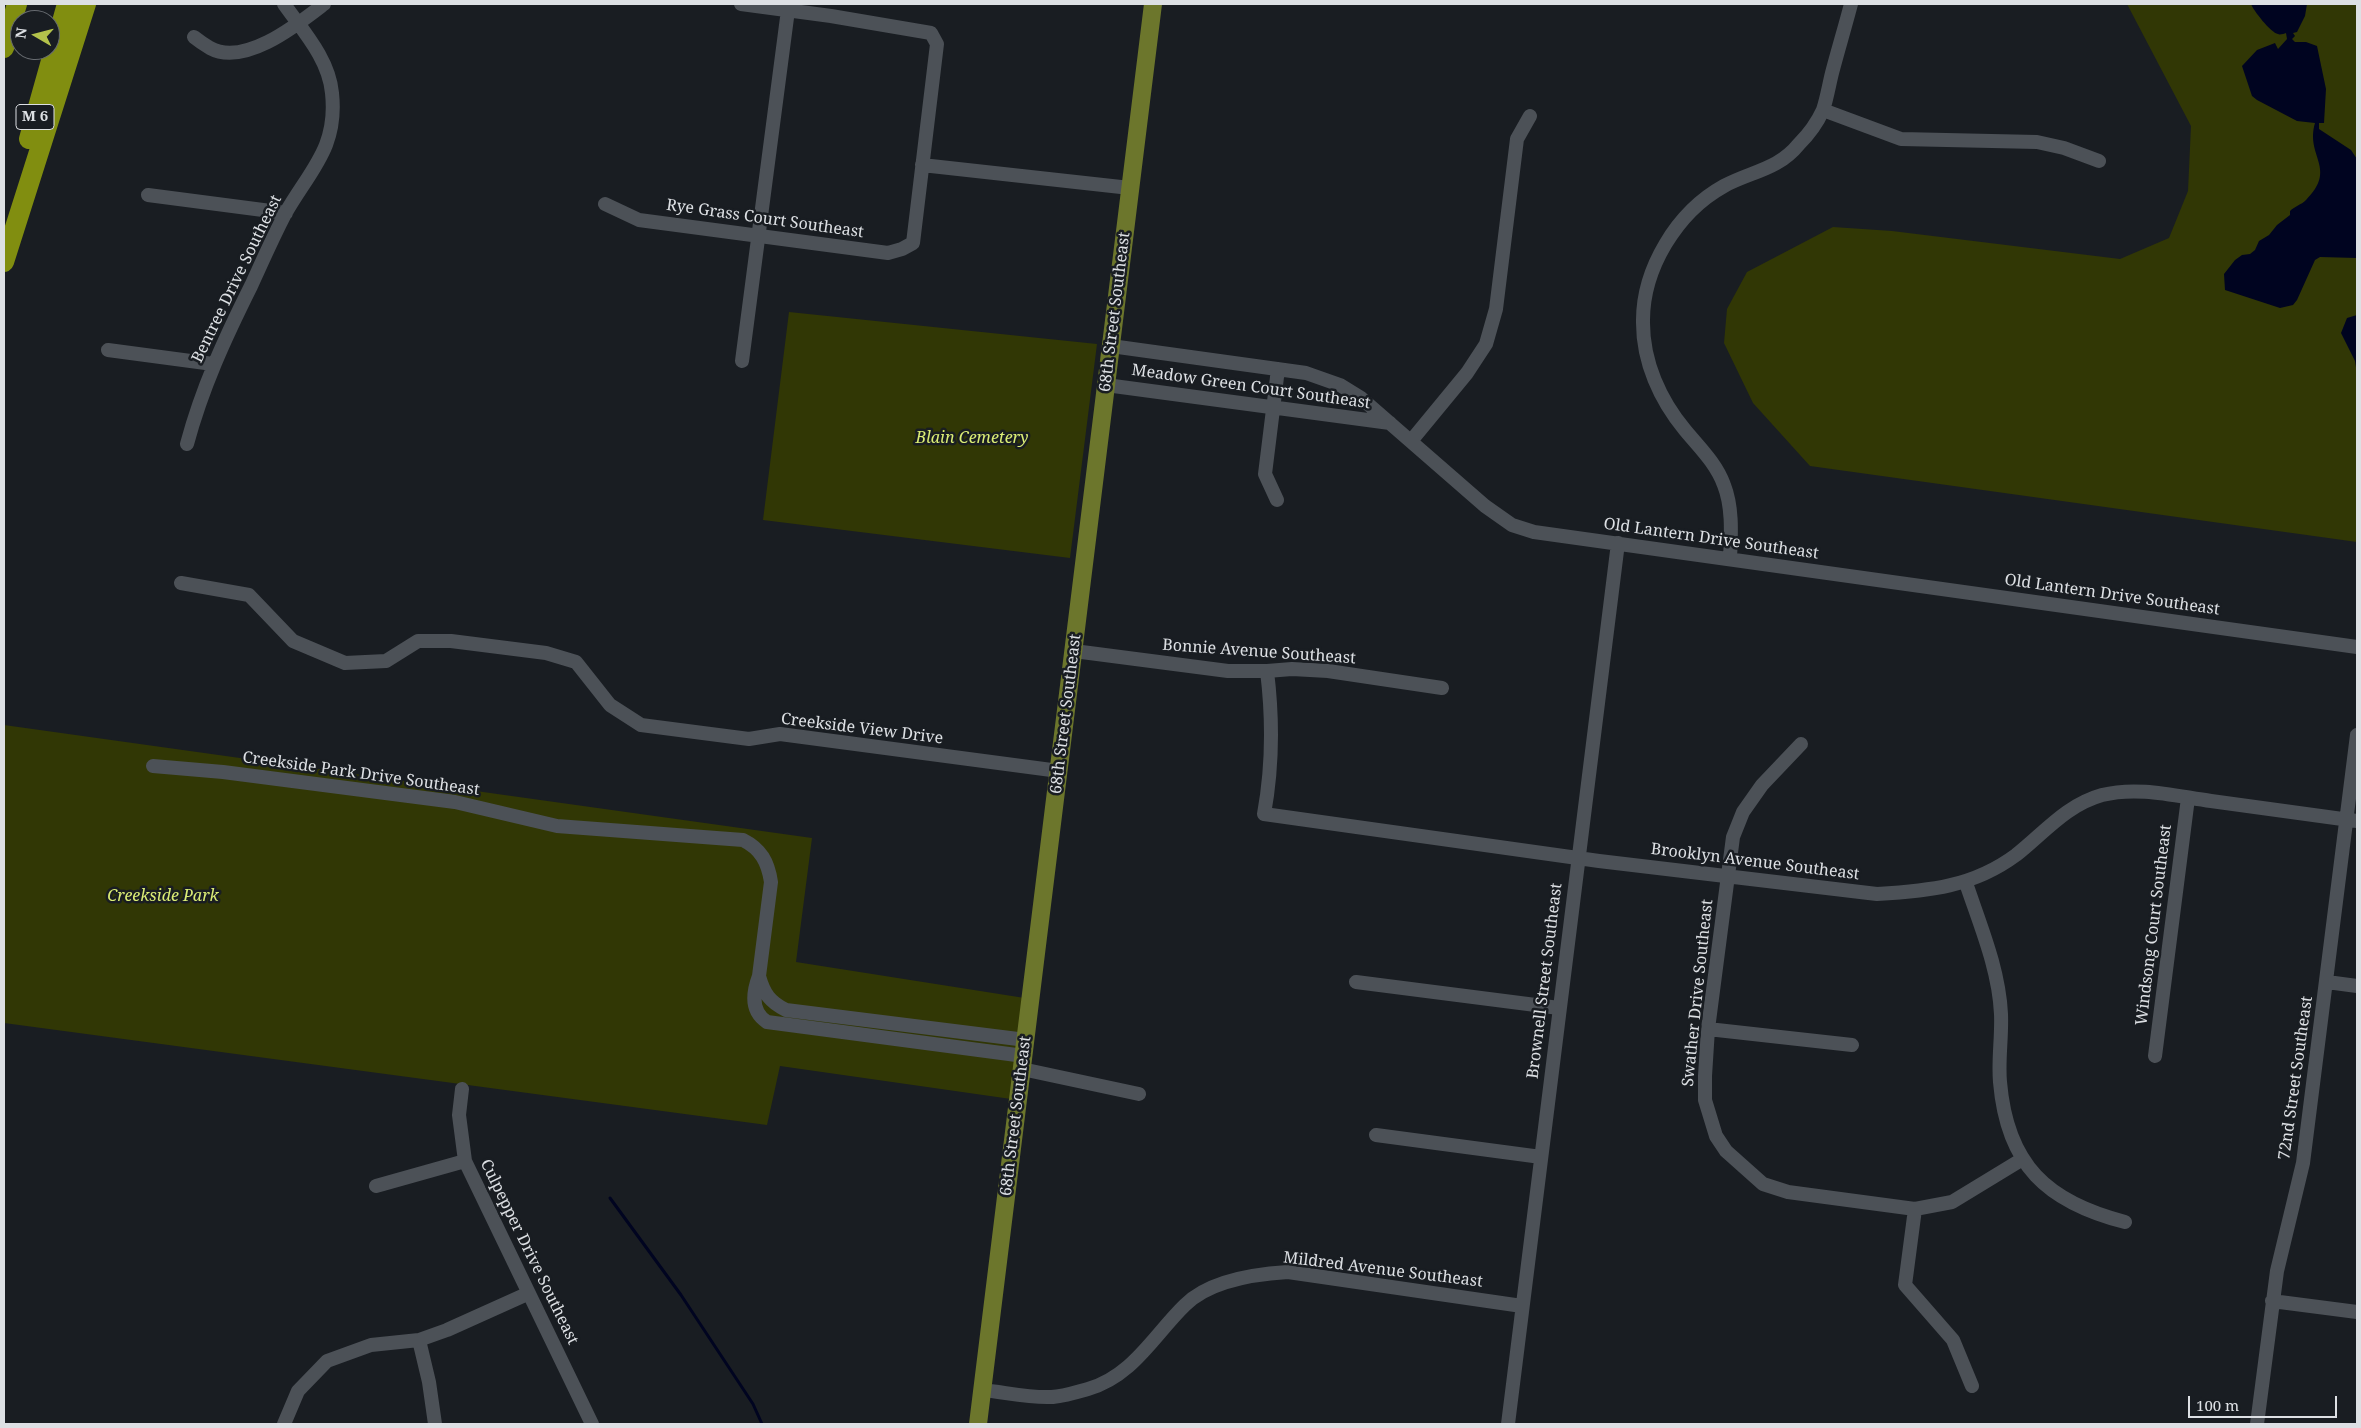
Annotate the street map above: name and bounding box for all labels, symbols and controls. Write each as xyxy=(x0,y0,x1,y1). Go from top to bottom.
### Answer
north arrow xyxy=(10,10,60,60)
text: N xyxy=(10,26,31,40)
road number: M 6 xyxy=(16,104,54,130)
street label: Bentree Drive Southeast xyxy=(188,192,286,366)
street label: Rye Grass Court Southeast xyxy=(665,196,865,242)
street label: 68th Street Southeast xyxy=(1096,231,1134,393)
street label: Meadow Green Court Southeast xyxy=(1130,361,1372,413)
park label: Blain Cemetery xyxy=(915,428,1029,448)
street label: Old Lantern Drive Southeast xyxy=(1602,514,1820,564)
street label: Old Lantern Drive Southeast xyxy=(2003,570,2221,620)
street label: 68th Street Southeast xyxy=(1047,633,1085,795)
street label: Bonnie Avenue Southeast xyxy=(1162,636,1356,668)
street label: Creekside View Drive xyxy=(780,710,944,748)
street label: Creekside Park Drive Southeast xyxy=(241,748,481,800)
street label: Windsong Court Southeast xyxy=(2132,823,2176,1027)
street label: Brooklyn Avenue Southeast xyxy=(1650,840,1860,884)
street label: Brownell Street Southeast xyxy=(1523,882,1567,1080)
park label: Creekside Park xyxy=(107,886,219,906)
street label: Swather Drive Southeast xyxy=(1679,899,1717,1087)
street label: 72nd Street Southeast xyxy=(2275,995,2317,1161)
street label: 68th Street Southeast xyxy=(997,1035,1035,1197)
street label: Culpepper Drive Southeast xyxy=(476,1156,582,1348)
street label: Mildred Avenue Southeast xyxy=(1282,1248,1484,1292)
scale bar xyxy=(2191,1386,2340,1418)
text: 100 m xyxy=(2196,1395,2239,1415)

